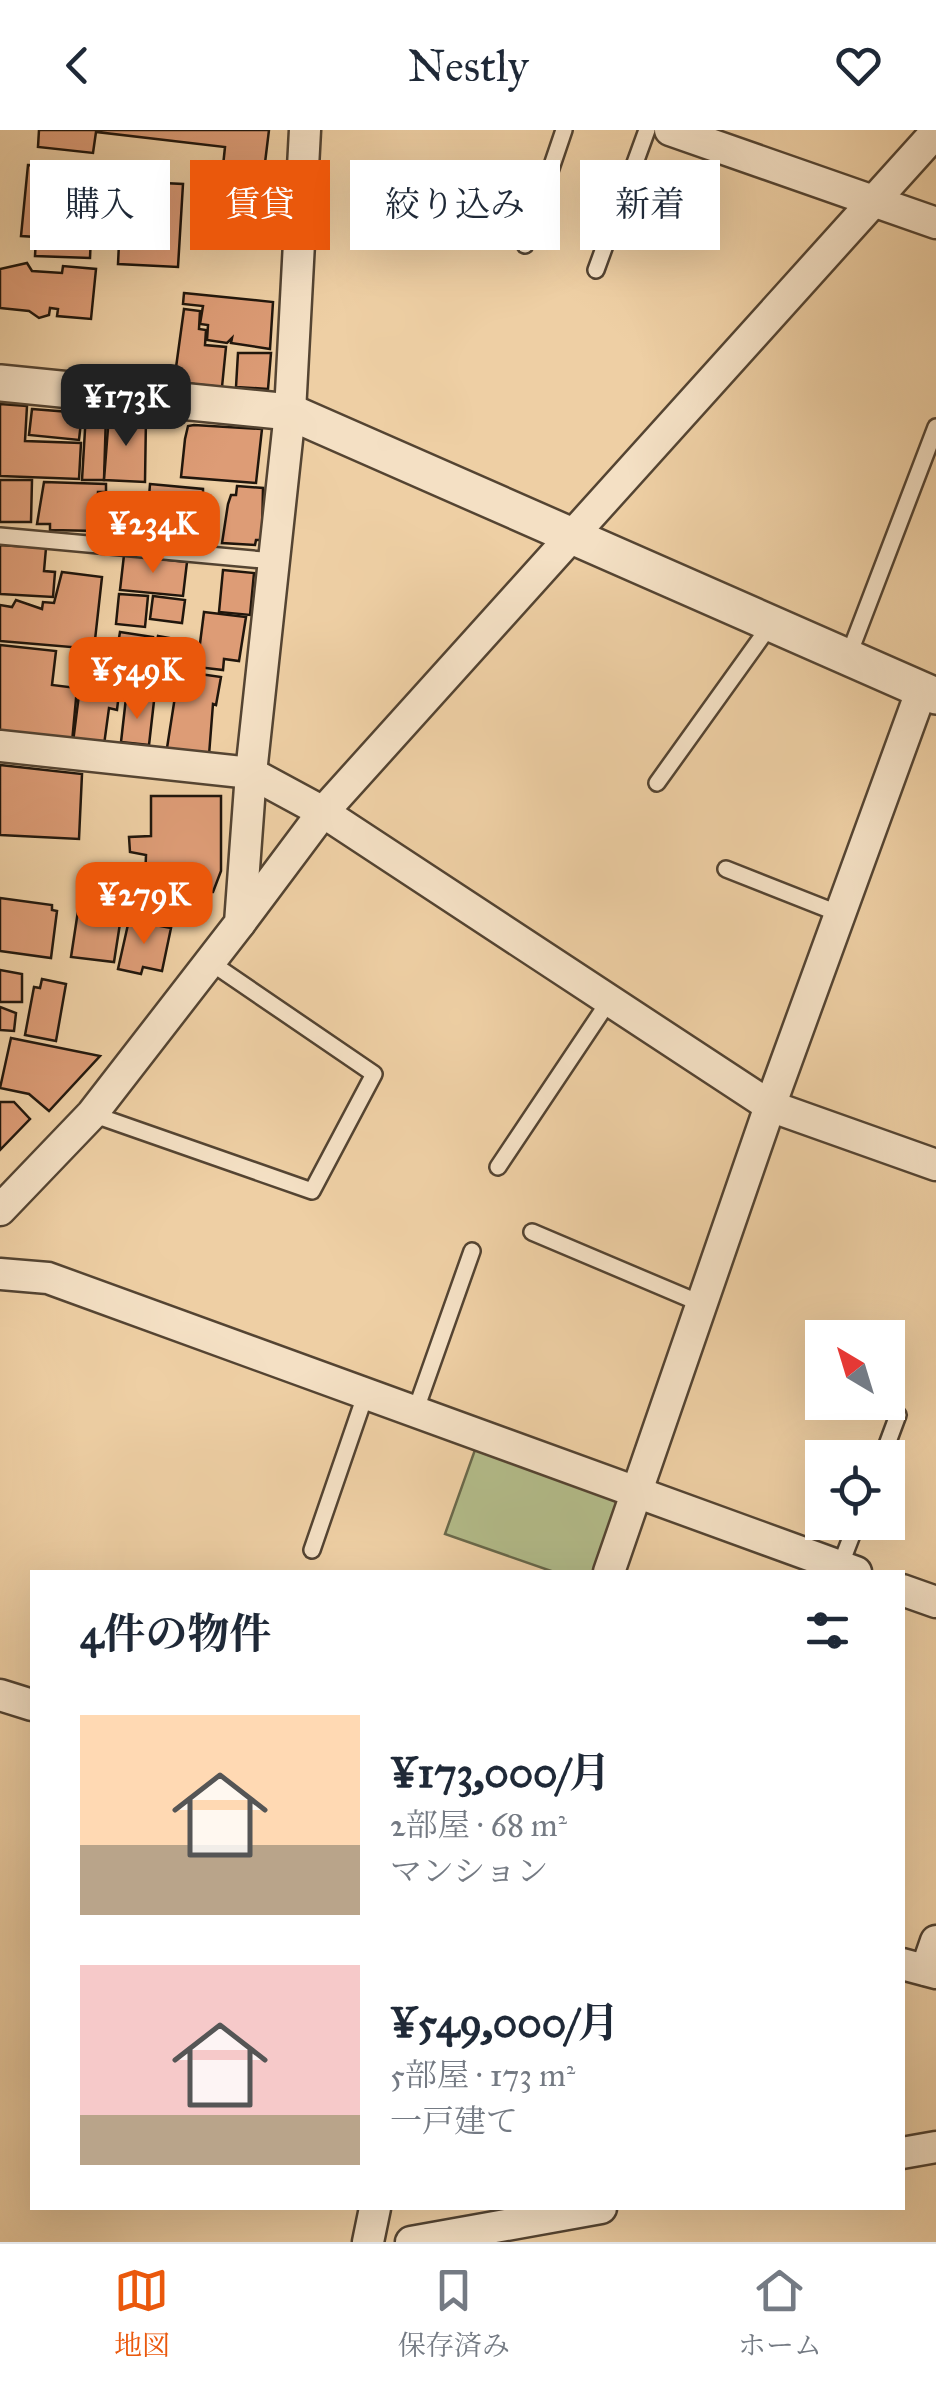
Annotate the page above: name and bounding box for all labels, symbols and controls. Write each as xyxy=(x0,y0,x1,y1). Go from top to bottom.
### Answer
icon: back xyxy=(50,38,105,93)
text: Nestly xyxy=(407,38,529,93)
icon: heart xyxy=(831,38,886,93)
chip: 購入 xyxy=(30,160,170,250)
chip: 賃貸 xyxy=(190,160,330,250)
chip: 絞り込み xyxy=(350,160,560,250)
chip: 新着 xyxy=(580,160,720,250)
pin: ¥173K xyxy=(56,364,196,449)
text: ¥173K xyxy=(83,377,169,416)
pin: ¥234K xyxy=(83,491,223,576)
text: ¥234K xyxy=(108,504,198,543)
pin: ¥549K xyxy=(67,637,207,722)
text: ¥549K xyxy=(91,650,183,689)
pin: ¥279K xyxy=(74,862,214,947)
text: ¥279K xyxy=(98,875,190,914)
north arrow xyxy=(805,1320,905,1420)
map controls xyxy=(805,1320,905,1540)
button: locate xyxy=(805,1440,905,1540)
icon: filters xyxy=(800,1603,855,1658)
text: 4件の物件 xyxy=(80,1608,271,1660)
text: ¥173,000/月 xyxy=(390,1747,611,1799)
icon: home xyxy=(160,1755,280,1875)
text: 2部屋 · 68 m² xyxy=(390,1806,567,1845)
text: マンション xyxy=(390,1852,549,1891)
text: ¥549,000/月 xyxy=(390,1997,619,2049)
icon: home xyxy=(160,2005,280,2125)
text: 5部屋 · 173 m² xyxy=(390,2056,575,2095)
text: 一戸建て xyxy=(390,2102,518,2141)
tab: 地図 xyxy=(114,2263,170,2363)
tab: 保存済み xyxy=(398,2263,510,2363)
tab: ホーム xyxy=(738,2263,822,2363)

